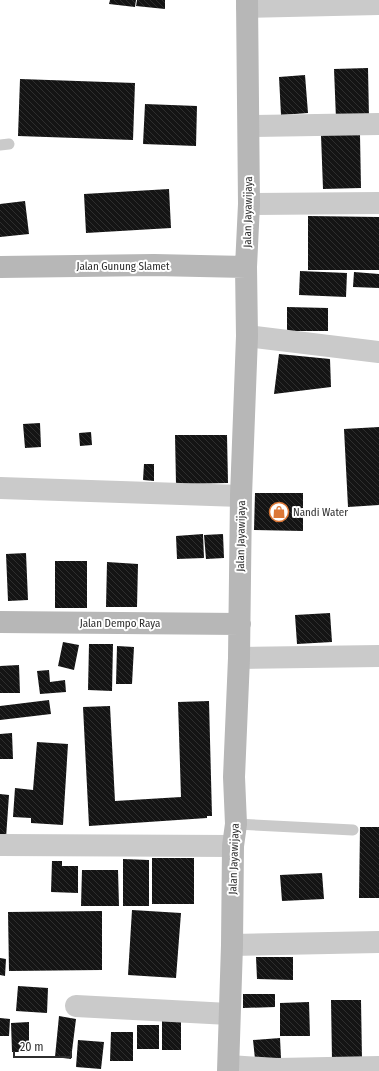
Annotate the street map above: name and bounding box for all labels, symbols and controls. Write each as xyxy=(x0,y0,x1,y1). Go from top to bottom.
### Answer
street label: Jalan Jayawijaya xyxy=(241,176,255,248)
street label: Jalan Gunung Slamet xyxy=(76,260,170,273)
street label: Jalan Jayawijaya xyxy=(234,500,248,572)
shop icon: Nandi Water xyxy=(268,501,290,523)
place label: Nandi Water xyxy=(293,506,348,519)
street label: Jalan Dempo Raya xyxy=(80,617,160,630)
street label: Jalan Jayawijaya xyxy=(226,823,242,895)
scale bar xyxy=(14,1033,71,1059)
text: 20 m xyxy=(20,1040,44,1054)

